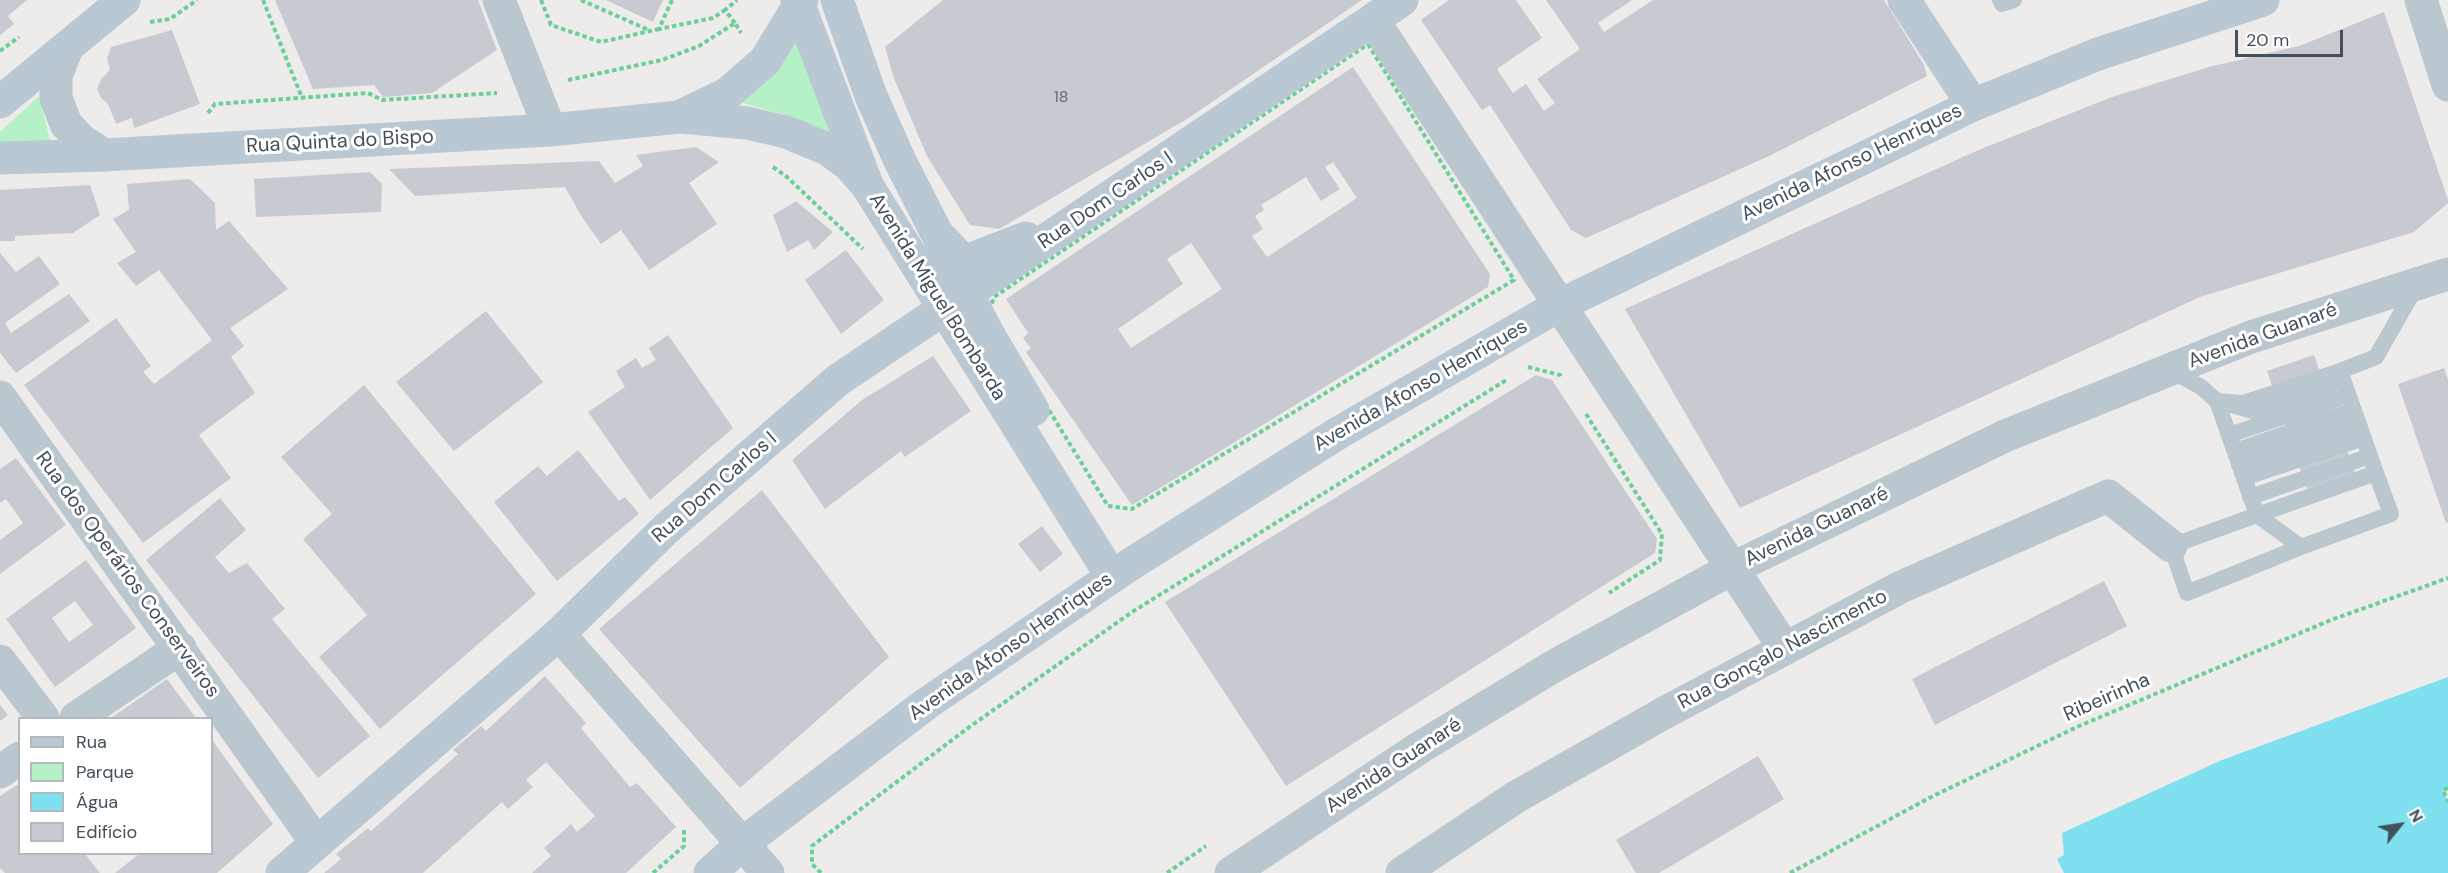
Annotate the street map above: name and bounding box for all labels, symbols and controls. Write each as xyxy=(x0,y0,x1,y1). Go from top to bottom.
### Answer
scale bar xyxy=(2238,18,2346,56)
text: 20 m xyxy=(2246,28,2289,52)
house number: 18 xyxy=(1054,88,1068,108)
street label: Avenida Afonso Henriques xyxy=(1738,99,1966,227)
street label: Rua Quinta do Bispo xyxy=(246,125,434,159)
street label: Rua Dom Carlos I xyxy=(1034,147,1178,255)
street label: Avenida Miguel Bombarda xyxy=(863,189,1011,405)
street label: Avenida Guanaré xyxy=(2185,298,2341,374)
street label: Avenida Afonso Henriques xyxy=(1310,315,1532,457)
street label: Rua Dom Carlos I xyxy=(648,427,782,549)
street label: Rua dos Operários Conserveiros xyxy=(30,447,224,703)
street label: Avenida Guanaré xyxy=(1741,482,1893,572)
street label: Avenida Afonso Henriques xyxy=(905,568,1117,726)
street label: Rua Gonçalo Nascimento xyxy=(1674,585,1892,715)
street label: Ribeirinha xyxy=(2060,668,2154,728)
street label: Avenida Guanaré xyxy=(1322,713,1466,819)
legend xyxy=(18,717,213,855)
text: Rua xyxy=(76,730,107,754)
text: Parque xyxy=(76,760,134,784)
text: Água xyxy=(76,790,118,814)
north arrow xyxy=(2370,795,2430,855)
text: N xyxy=(2404,805,2428,826)
text: Edifício xyxy=(76,820,137,844)

